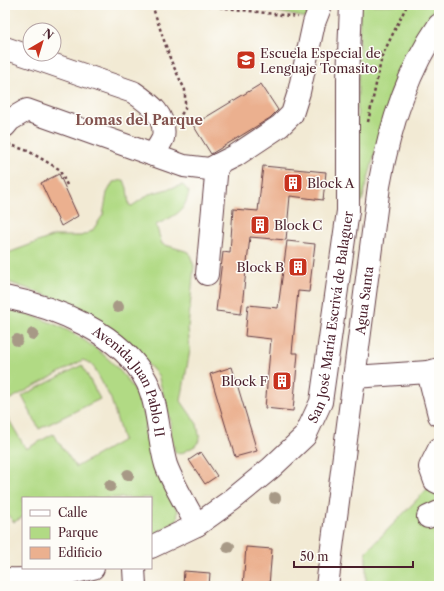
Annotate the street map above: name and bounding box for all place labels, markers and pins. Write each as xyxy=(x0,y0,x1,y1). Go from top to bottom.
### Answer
place label: Escuela Especial de Lenguaje Tomasito xyxy=(260,45,381,76)
school or university icon: Escuela Especial de Lenguaje Tomasito xyxy=(235,49,257,71)
building icon: Block A xyxy=(282,172,304,194)
place label: Block A xyxy=(307,175,355,191)
building icon: Block C xyxy=(249,214,271,236)
place label: Block C xyxy=(274,217,322,233)
building icon: Block B xyxy=(287,256,309,278)
place label: Block B xyxy=(237,259,284,275)
building icon: Block F xyxy=(271,370,293,392)
place label: Block F xyxy=(221,373,269,389)

